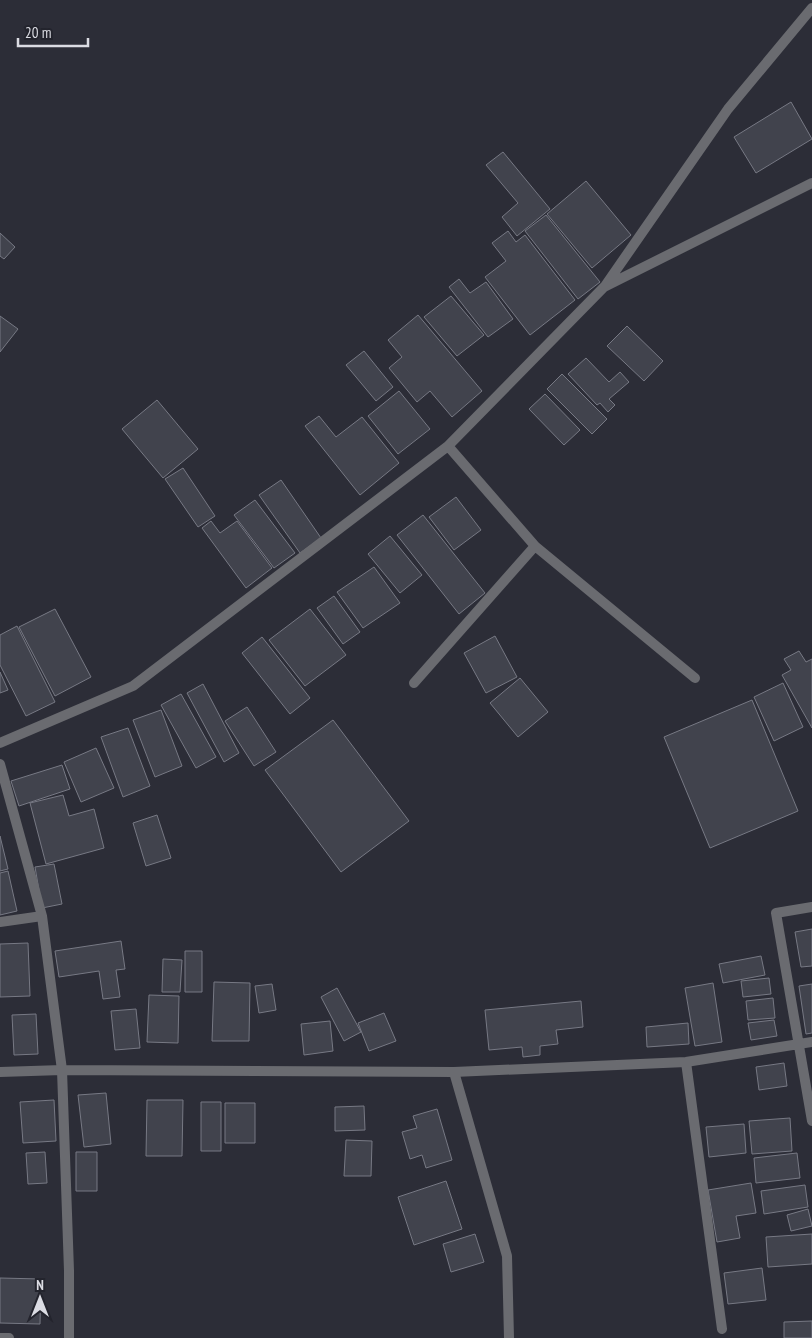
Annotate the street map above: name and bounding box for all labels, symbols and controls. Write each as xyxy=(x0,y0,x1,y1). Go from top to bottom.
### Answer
scale bar xyxy=(18,15,88,47)
text: 20 m xyxy=(25,23,51,42)
north arrow xyxy=(15,1273,65,1323)
text: N xyxy=(36,1276,44,1294)

